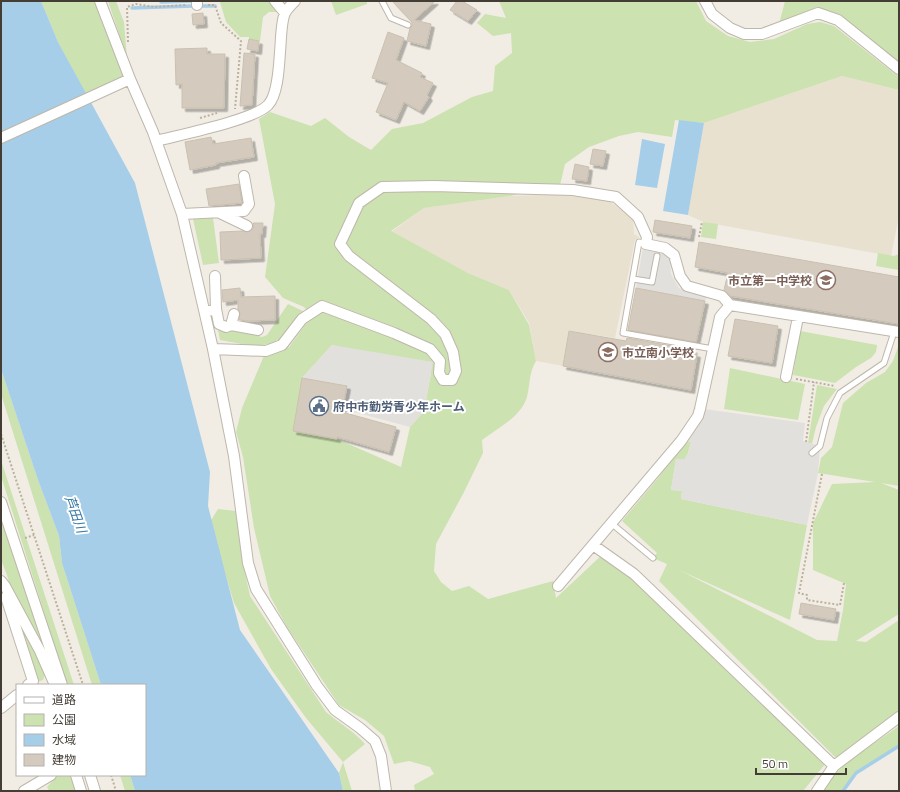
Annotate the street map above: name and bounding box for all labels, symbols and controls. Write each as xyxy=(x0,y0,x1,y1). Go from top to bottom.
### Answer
school or university icon: 市立第一中学校 xyxy=(815,269,837,291)
place label: 市立第一中学校 xyxy=(728,271,812,290)
school or university icon: 市立南小学校 xyxy=(597,341,619,363)
place label: 市立南小学校 xyxy=(622,343,694,362)
public building icon: 府中市勤労青少年ホーム xyxy=(308,395,330,417)
place label: 府中市勤労青少年ホーム xyxy=(333,397,465,416)
water label: 芦田川 xyxy=(60,492,93,538)
legend xyxy=(16,684,146,776)
text: 道路 xyxy=(52,690,76,709)
text: 公園 xyxy=(52,710,76,729)
text: 水域 xyxy=(52,730,76,749)
text: 建物 xyxy=(52,750,76,769)
scale bar xyxy=(756,750,846,776)
text: 50 m xyxy=(762,754,788,773)

